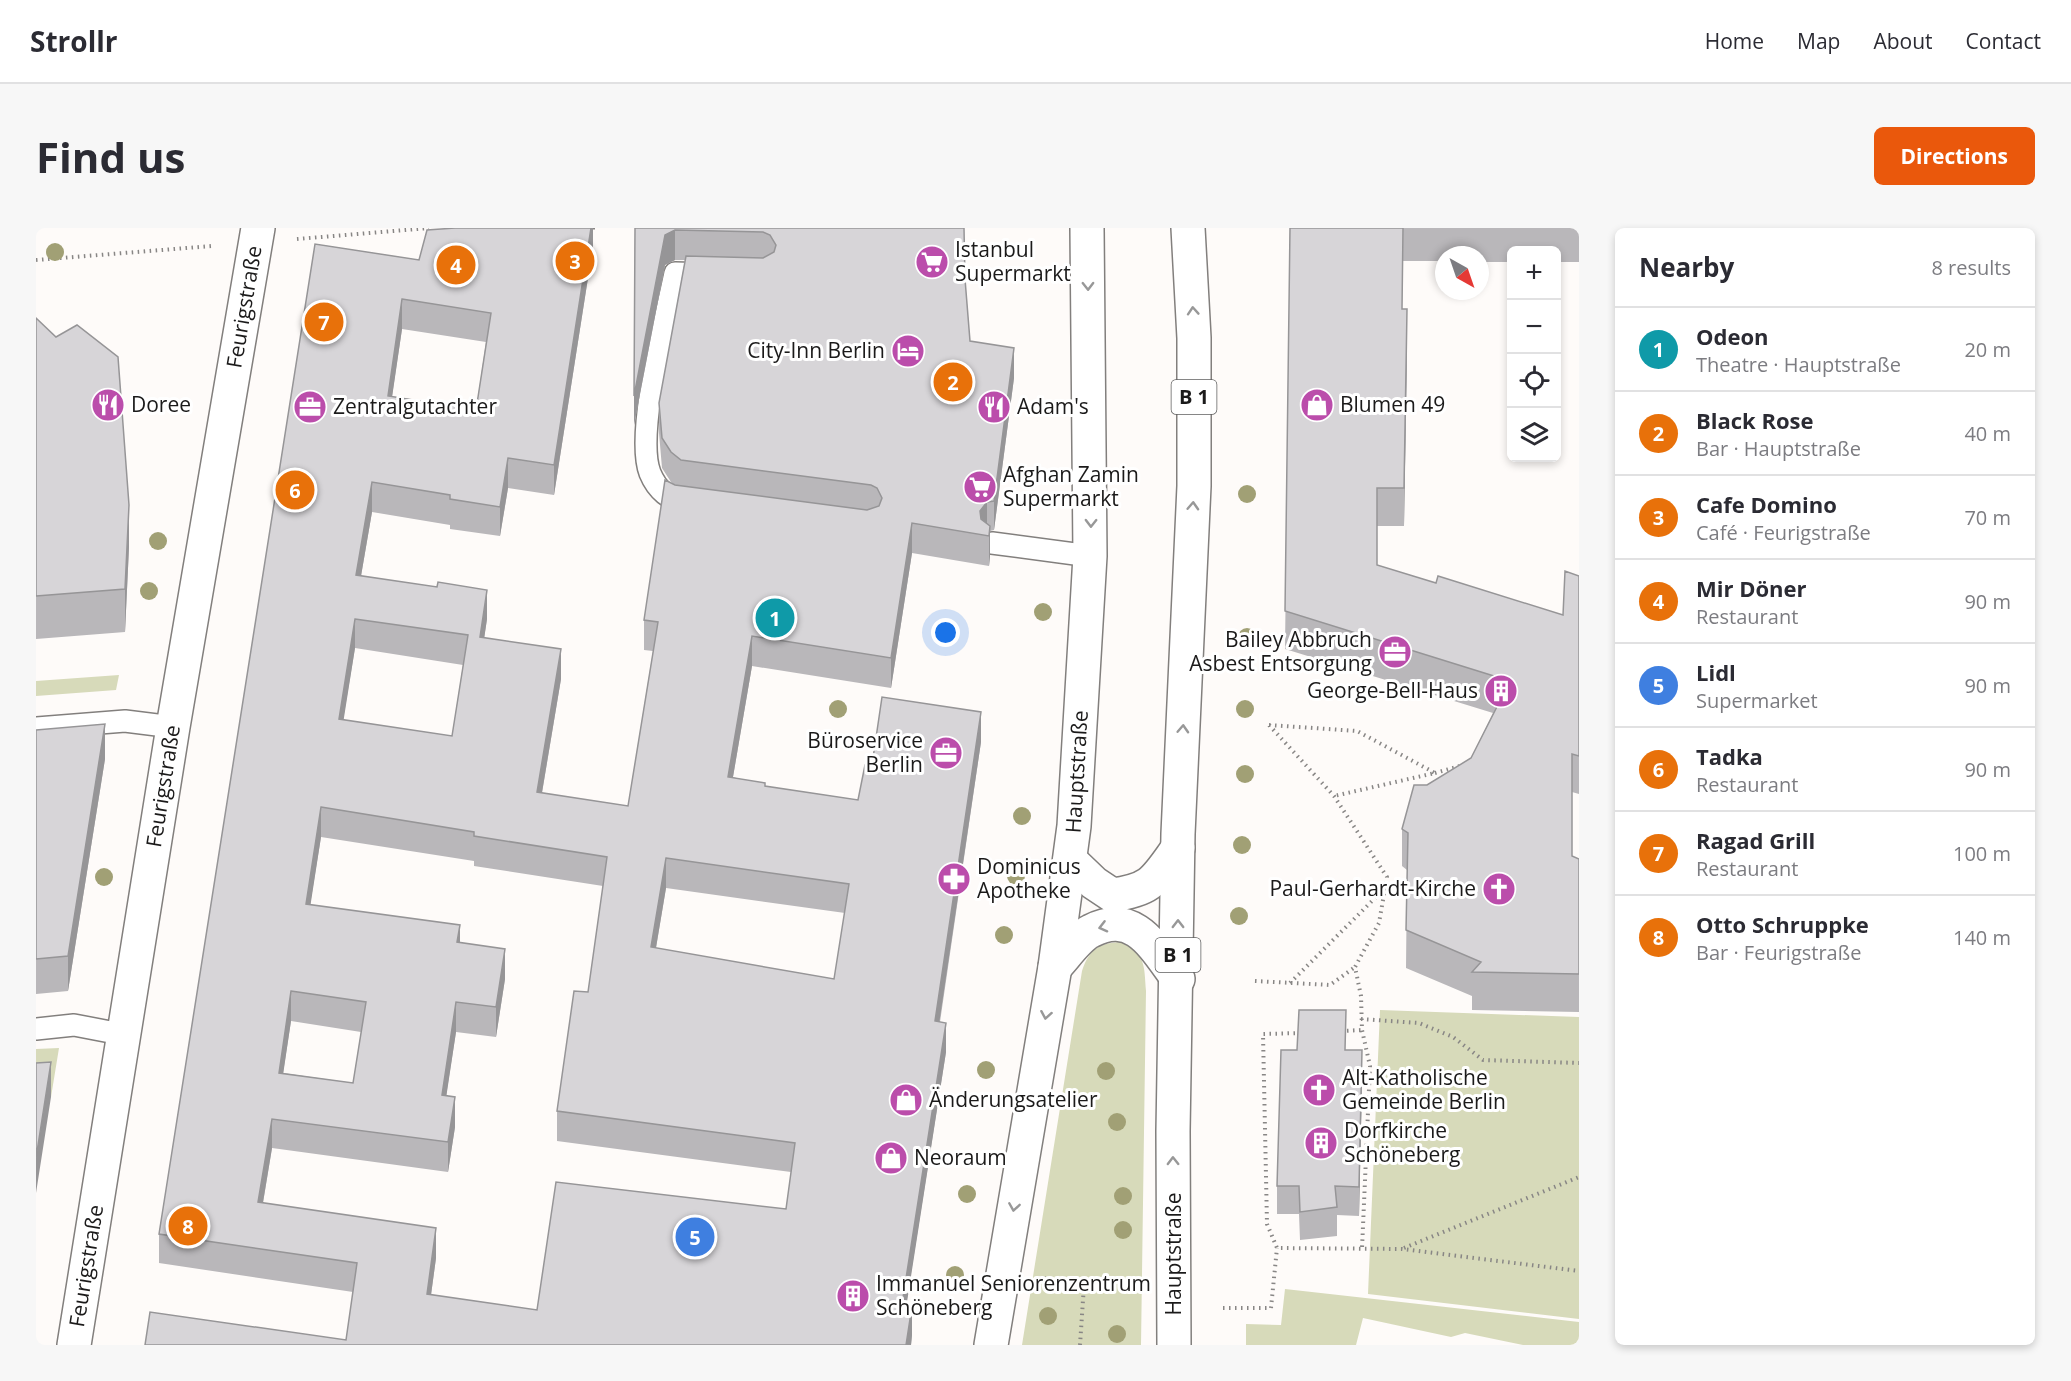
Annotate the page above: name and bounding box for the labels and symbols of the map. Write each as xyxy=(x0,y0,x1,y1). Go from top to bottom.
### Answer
place label: Istanbul Supermarkt xyxy=(955,235,1071,287)
pin: 3 xyxy=(556,238,594,284)
pin: 4 xyxy=(436,243,476,288)
street label: Feurigstraße xyxy=(219,244,268,370)
supermarket icon: Istanbul Supermarkt xyxy=(914,244,950,280)
north arrow xyxy=(1435,246,1489,300)
one-way arrow xyxy=(1082,282,1094,291)
pin: 7 xyxy=(304,300,344,344)
one-way arrow xyxy=(1186,307,1199,316)
hotel icon: City-Inn Berlin xyxy=(890,333,926,369)
place label: City-Inn Berlin xyxy=(747,336,885,364)
pin: 2 xyxy=(934,360,972,404)
road number: B 1 xyxy=(1172,380,1216,414)
restaurant icon: Doree xyxy=(90,387,126,423)
shop icon: Blumen 49 xyxy=(1299,387,1335,423)
office icon: Zentralgutachter xyxy=(292,389,328,425)
restaurant icon: Adam's xyxy=(976,389,1012,425)
place label: Doree xyxy=(131,390,191,418)
place label: Blumen 49 xyxy=(1340,390,1445,418)
place label: Zentralgutachter xyxy=(333,392,497,420)
place label: Adam's xyxy=(1017,392,1089,420)
place label: Afghan Zamin Supermarkt xyxy=(1003,460,1139,512)
pin: 6 xyxy=(276,468,314,512)
supermarket icon: Afghan Zamin Supermarkt xyxy=(962,469,998,505)
one-way arrow xyxy=(1186,501,1199,510)
one-way arrow xyxy=(1085,519,1097,528)
pin: 1 xyxy=(756,596,794,640)
your location xyxy=(931,618,960,647)
place label: Bailey Abbruch Asbest Entsorgung xyxy=(1189,625,1372,677)
office icon: Bailey Abbruch Asbest Entsorgung xyxy=(1377,634,1413,670)
building icon: George-Bell-Haus xyxy=(1483,673,1519,709)
place label: George-Bell-Haus xyxy=(1307,676,1478,704)
street label: Hauptstraße xyxy=(1059,709,1094,834)
street label: Feurigstraße xyxy=(139,723,186,849)
one-way arrow xyxy=(1177,724,1190,733)
place label: Büroservice Berlin xyxy=(807,726,923,778)
office icon: Büroservice Berlin xyxy=(928,735,964,771)
place label: Dominicus Apotheke xyxy=(977,852,1081,904)
pharmacy icon: Dominicus Apotheke xyxy=(936,861,972,897)
church icon: Paul-Gerhardt-Kirche xyxy=(1481,871,1517,907)
place label: Paul-Gerhardt-Kirche xyxy=(1269,874,1476,902)
one-way arrow xyxy=(1172,919,1184,928)
one-way arrow xyxy=(1098,920,1108,933)
road number: B 1 xyxy=(1156,938,1200,972)
one-way arrow xyxy=(1040,1010,1053,1020)
place label: Alt-Katholische Gemeinde Berlin xyxy=(1342,1063,1506,1115)
church icon: Alt-Katholische Gemeinde Berlin xyxy=(1301,1072,1337,1108)
shop icon: Änderungsatelier xyxy=(888,1082,924,1118)
place label: Änderungsatelier xyxy=(929,1085,1098,1113)
place label: Dorfkirche Schöneberg xyxy=(1344,1116,1460,1168)
building icon: Dorfkirche Schöneberg xyxy=(1303,1125,1339,1161)
shop icon: Neoraum xyxy=(873,1140,909,1176)
place label: Neoraum xyxy=(914,1143,1007,1171)
one-way arrow xyxy=(1167,1156,1180,1165)
street label: Hauptstraße xyxy=(1159,1193,1187,1315)
street label: Feurigstraße xyxy=(62,1203,109,1329)
one-way arrow xyxy=(1008,1203,1020,1212)
pin: 8 xyxy=(168,1204,208,1248)
pin: 5 xyxy=(676,1214,714,1260)
place label: Immanuel Seniorenzentrum Schöneberg xyxy=(876,1269,1151,1321)
building icon: Immanuel Seniorenzentrum Schöneberg xyxy=(835,1278,871,1314)

